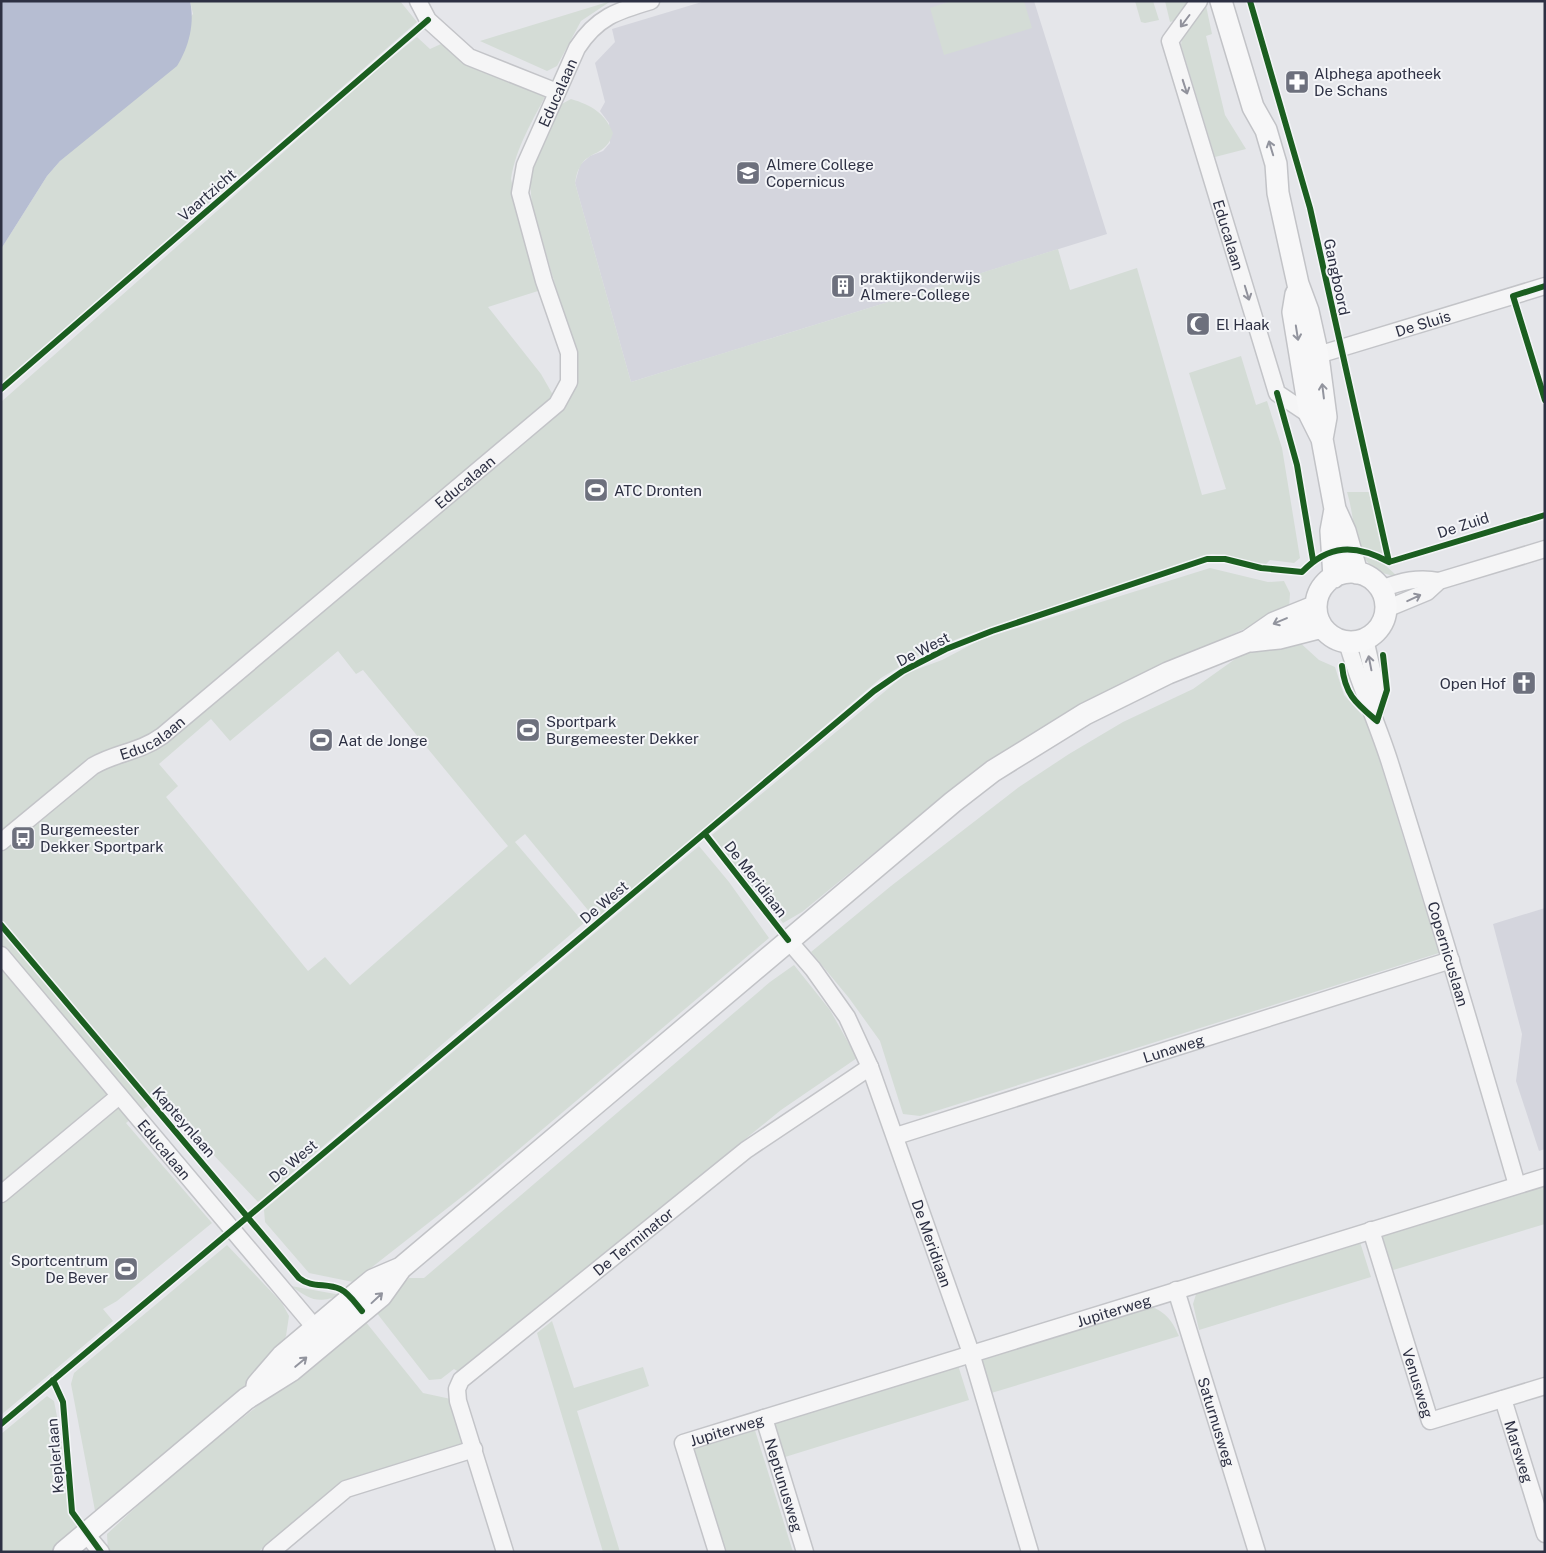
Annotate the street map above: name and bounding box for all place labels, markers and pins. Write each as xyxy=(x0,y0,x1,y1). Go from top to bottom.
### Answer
place label: Alphega apotheek De Schans xyxy=(1314,65,1441,99)
pharmacy icon: Alphega apotheek De Schans xyxy=(1284,69,1310,95)
place label: Almere College Copernicus xyxy=(766,156,874,190)
school or university icon: Almere College Copernicus xyxy=(735,160,761,186)
place label: praktijkonderwijs Almere-College xyxy=(860,269,980,303)
building icon: praktijkonderwijs Almere-College xyxy=(830,273,856,299)
mosque icon: El Haak xyxy=(1185,311,1211,337)
place label: El Haak xyxy=(1216,316,1270,333)
sports icon: ATC Dronten xyxy=(583,477,609,503)
place label: ATC Dronten xyxy=(614,482,702,499)
church icon: Open Hof xyxy=(1511,670,1537,696)
place label: Open Hof xyxy=(1440,675,1506,692)
place label: Sportpark Burgemeester Dekker xyxy=(546,713,699,747)
sports icon: Sportpark Burgemeester Dekker xyxy=(515,717,541,743)
sports icon: Aat de Jonge xyxy=(308,727,334,753)
place label: Aat de Jonge xyxy=(338,732,427,749)
place label: Burgemeester Dekker Sportpark xyxy=(40,821,164,855)
bus stop icon: Burgemeester Dekker Sportpark xyxy=(10,825,36,851)
place label: Sportcentrum De Bever xyxy=(11,1252,108,1286)
sports icon: Sportcentrum De Bever xyxy=(113,1256,139,1282)

